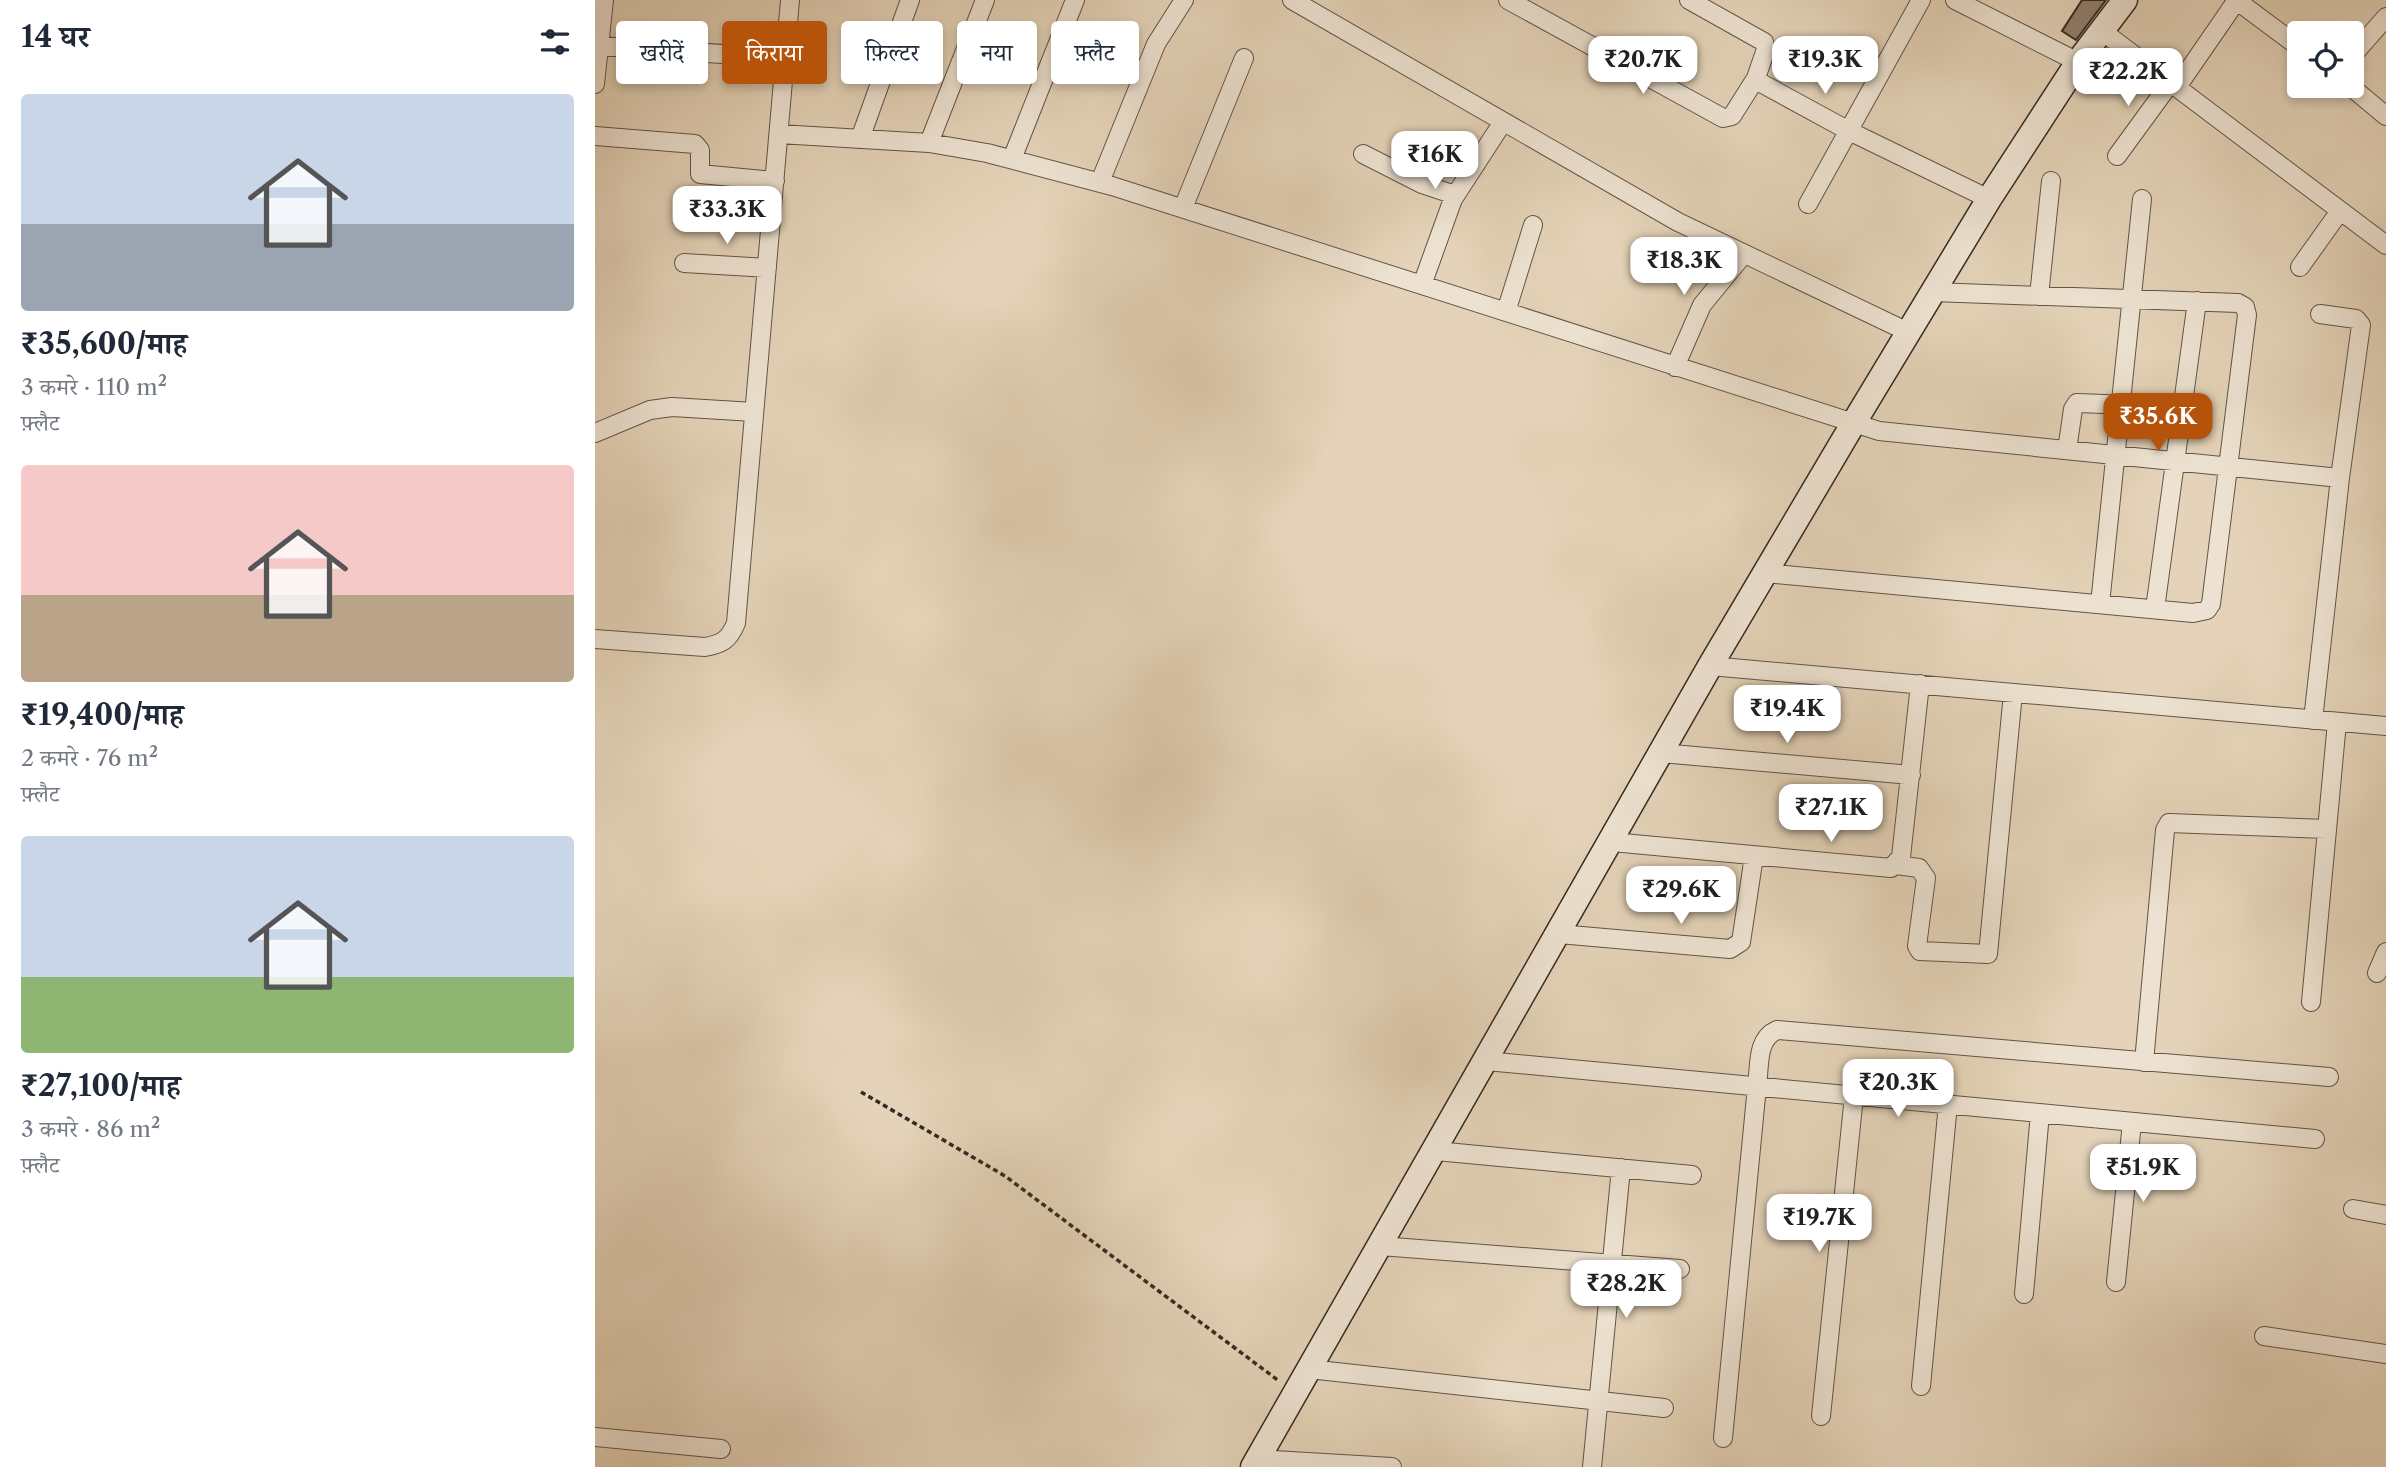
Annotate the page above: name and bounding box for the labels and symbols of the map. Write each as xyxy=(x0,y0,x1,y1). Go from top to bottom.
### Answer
pin: ₹20.7K xyxy=(1586,36,1700,96)
pin: ₹19.3K xyxy=(1768,36,1882,96)
pin: ₹22.2K xyxy=(2071,48,2185,108)
pin: ₹16K xyxy=(1394,132,1476,191)
pin: ₹33.3K xyxy=(670,187,784,246)
pin: ₹18.3K xyxy=(1627,238,1741,297)
pin: ₹35.6K xyxy=(2101,393,2215,453)
pin: ₹19.4K xyxy=(1730,686,1844,745)
pin: ₹27.1K xyxy=(1774,784,1888,844)
pin: ₹29.6K xyxy=(1624,866,1738,926)
pin: ₹20.3K xyxy=(1841,1060,1955,1119)
pin: ₹51.9K xyxy=(2086,1144,2200,1204)
pin: ₹19.7K xyxy=(1762,1194,1876,1254)
pin: ₹28.2K xyxy=(1569,1260,1683,1320)

